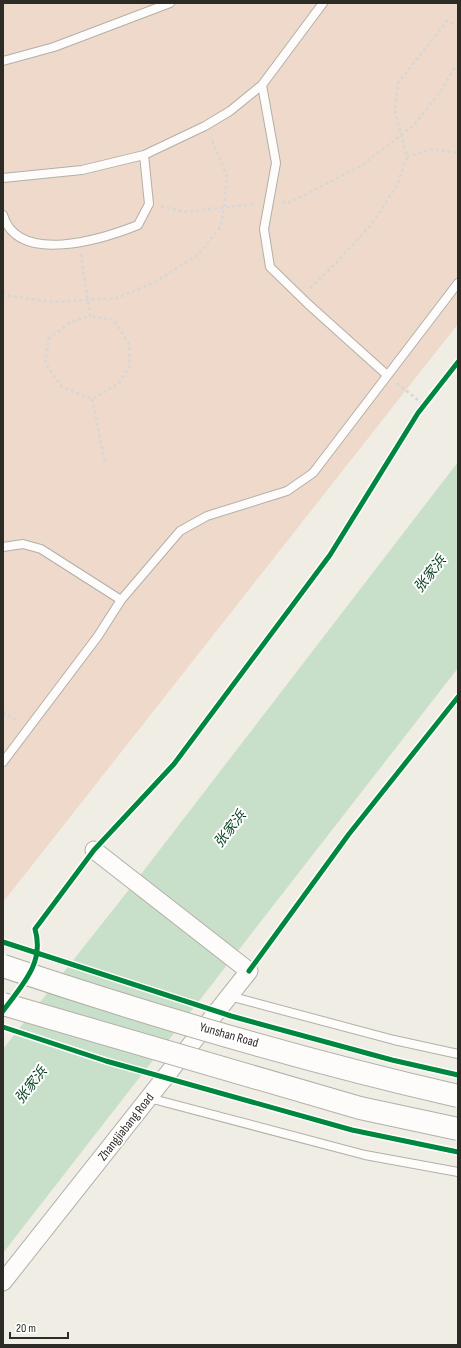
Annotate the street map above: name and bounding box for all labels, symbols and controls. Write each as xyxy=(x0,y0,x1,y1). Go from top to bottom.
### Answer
water label: 张家浜 xyxy=(410,551,450,596)
water label: 张家浜 xyxy=(210,806,250,851)
street label: Yunshan Road xyxy=(198,1019,260,1051)
water label: 张家浜 xyxy=(11,1062,51,1107)
street label: Zhangjiabang Road xyxy=(95,1090,157,1164)
scale bar xyxy=(10,1314,68,1340)
text: 20 m xyxy=(16,1321,36,1336)

